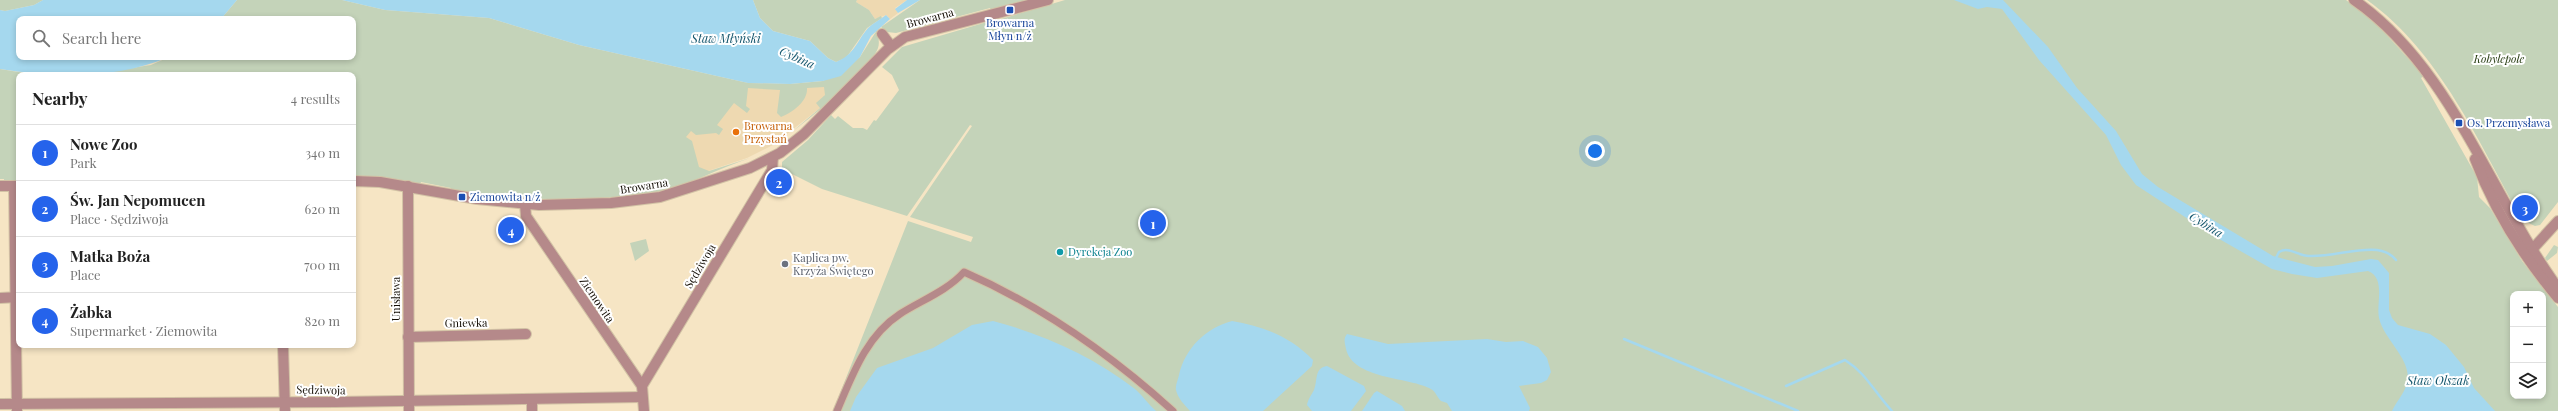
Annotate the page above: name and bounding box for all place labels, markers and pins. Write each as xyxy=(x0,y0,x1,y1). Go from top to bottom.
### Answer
marker: Browarna Młyn n/ż xyxy=(1005,5,1015,15)
place label: Browarna Młyn n/ż xyxy=(986,15,1035,43)
place label: Os. Przemysława xyxy=(2467,115,2551,130)
place label: Browarna Przystań xyxy=(744,118,793,146)
marker: Os. Przemysława xyxy=(2454,118,2464,128)
marker: Browarna Przystań xyxy=(731,127,741,137)
pin: 2 xyxy=(766,167,792,197)
place label: Ziemowita n/ż xyxy=(470,189,541,204)
marker: Ziemowita n/ż xyxy=(457,192,467,202)
pin: 3 xyxy=(2512,193,2538,223)
pin: 1 xyxy=(1140,208,1166,238)
pin: 4 xyxy=(498,215,524,245)
place label: Dyrekcja Zoo xyxy=(1068,244,1132,259)
marker: Dyrekcja Zoo xyxy=(1055,247,1065,257)
place label: Kaplica pw. Krzyża Świętego xyxy=(793,250,874,278)
marker: Kaplica pw. Krzyża Świętego xyxy=(780,259,790,269)

